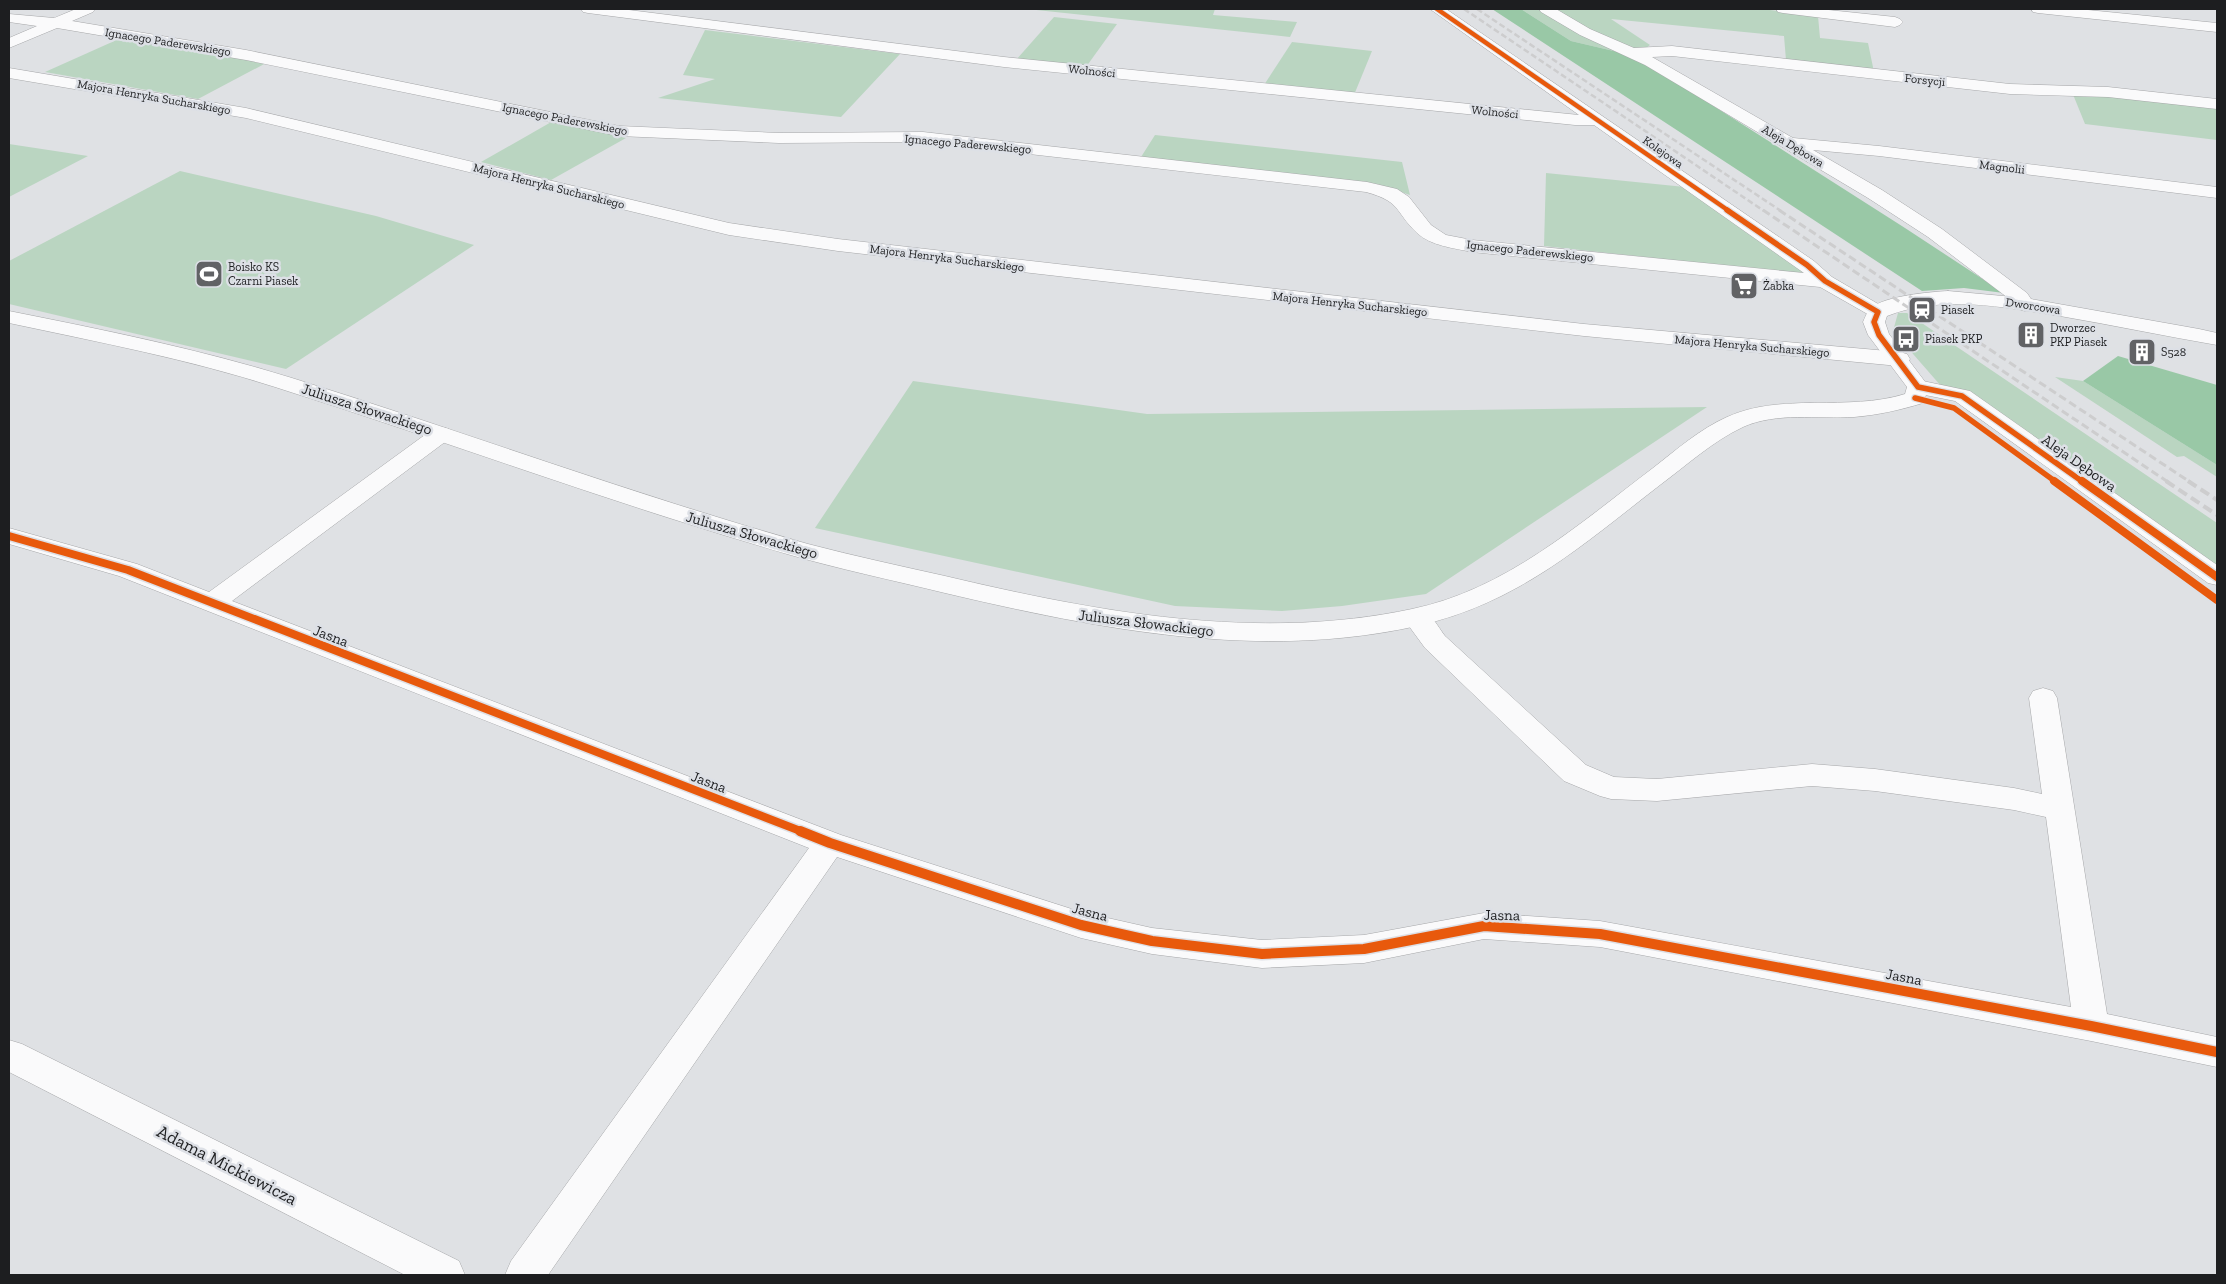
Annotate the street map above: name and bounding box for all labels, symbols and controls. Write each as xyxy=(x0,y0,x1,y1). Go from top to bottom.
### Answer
street label: Ignacego Paderewskiego xyxy=(104,25,232,59)
street label: Wolności xyxy=(1068,62,1117,80)
street label: Forsycji xyxy=(1904,71,1947,90)
street label: Majora Henryka Sucharskiego xyxy=(76,77,232,118)
street label: Ignacego Paderewskiego xyxy=(501,100,629,138)
street label: Wolności xyxy=(1471,103,1520,121)
street label: Aleja Dębowa xyxy=(1759,122,1827,171)
street label: Ignacego Paderewskiego xyxy=(904,131,1032,157)
street label: Kolejowa xyxy=(1639,133,1686,172)
street label: Magnolii xyxy=(1978,157,2026,177)
street label: Majora Henryka Sucharskiego xyxy=(472,160,626,213)
street label: Ignacego Paderewskiego xyxy=(1466,237,1594,265)
street label: Majora Henryka Sucharskiego xyxy=(869,242,1025,275)
sports icon: Boisko KS Czarni Piasek xyxy=(194,259,224,289)
place label: Boisko KS Czarni Piasek xyxy=(228,260,299,288)
supermarket icon: Żabka xyxy=(1729,271,1759,301)
place label: Żabka xyxy=(1763,279,1794,293)
street label: Majora Henryka Sucharskiego xyxy=(1272,289,1428,320)
station icon: Piasek xyxy=(1907,295,1937,325)
street label: Dworcowa xyxy=(2005,295,2062,317)
place label: Piasek xyxy=(1941,303,1975,317)
building icon: Dworzec PKP Piasek xyxy=(2016,320,2046,350)
place label: Dworzec PKP Piasek xyxy=(2050,321,2108,349)
bus stop icon: Piasek PKP xyxy=(1891,324,1921,354)
street label: Majora Henryka Sucharskiego xyxy=(1674,332,1830,361)
place label: Piasek PKP xyxy=(1925,332,1982,346)
building icon: S528 xyxy=(2127,337,2157,367)
place label: S528 xyxy=(2161,345,2186,359)
street label: Juliusza Słowackiego xyxy=(300,379,435,439)
street label: Aleja Dębowa xyxy=(2038,431,2120,495)
street label: Juliusza Słowackiego xyxy=(684,508,820,562)
street label: Juliusza Słowackiego xyxy=(1077,606,1215,640)
street label: Jasna xyxy=(311,621,351,651)
street label: Jasna xyxy=(689,767,729,797)
street label: Jasna xyxy=(1070,899,1110,925)
street label: Jasna xyxy=(1484,906,1520,924)
street label: Jasna xyxy=(1885,965,1923,989)
street label: Adama Mickiewicza xyxy=(153,1120,301,1210)

